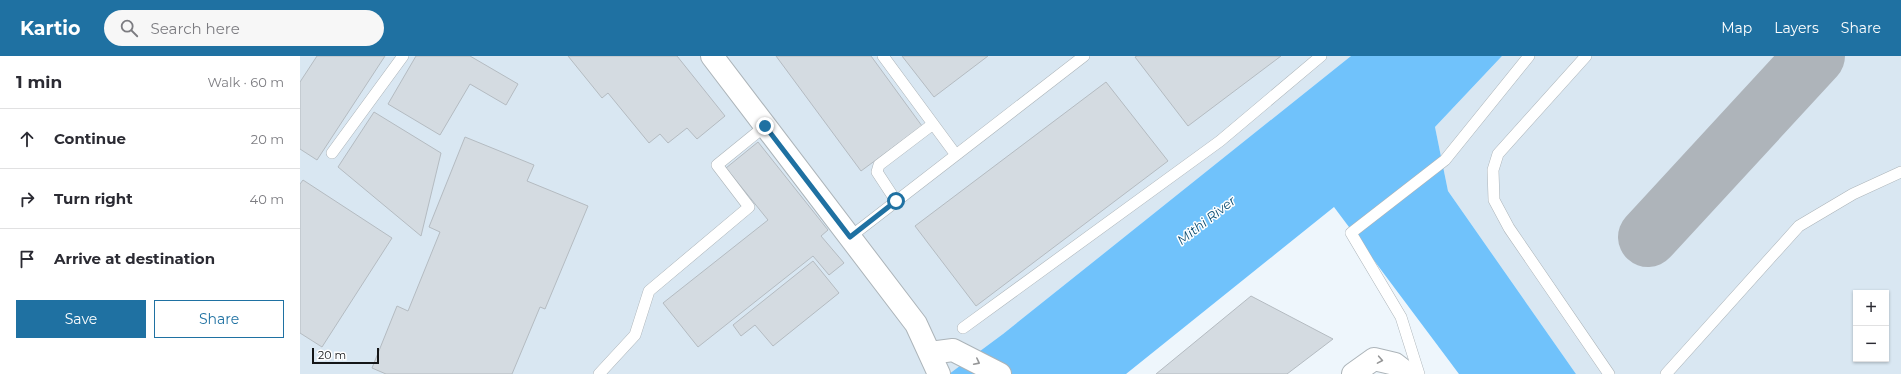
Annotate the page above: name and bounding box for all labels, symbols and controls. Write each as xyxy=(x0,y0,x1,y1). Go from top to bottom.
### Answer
search box xyxy=(104,10,384,46)
text: Kartio xyxy=(20,17,80,40)
icon: search xyxy=(118,17,140,39)
text: Search here xyxy=(150,19,240,38)
text: Map xyxy=(1721,19,1752,37)
text: Layers xyxy=(1774,19,1819,37)
text: Share xyxy=(1841,19,1881,37)
text: 1 min xyxy=(16,72,62,92)
text: Walk · 60 m xyxy=(208,74,284,90)
route end xyxy=(756,117,774,135)
icon: ahead xyxy=(16,128,38,150)
text: Continue xyxy=(54,129,126,148)
text: 20 m xyxy=(251,131,284,147)
icon: right xyxy=(16,188,38,210)
text: Turn right xyxy=(54,189,133,208)
text: 40 m xyxy=(250,191,284,207)
route start xyxy=(887,192,905,210)
water label: Mithi River xyxy=(1174,192,1239,248)
icon: arrive xyxy=(16,248,38,270)
text: Arrive at destination xyxy=(54,249,215,268)
map controls xyxy=(1853,290,1889,362)
button: + xyxy=(1853,290,1889,326)
button: Save xyxy=(16,300,146,338)
button: Share xyxy=(154,300,284,338)
button: − xyxy=(1853,326,1889,362)
scale bar xyxy=(312,346,379,365)
text: 20 m xyxy=(318,348,346,362)
one-way arrow xyxy=(1377,356,1383,364)
one-way arrow xyxy=(972,357,980,365)

